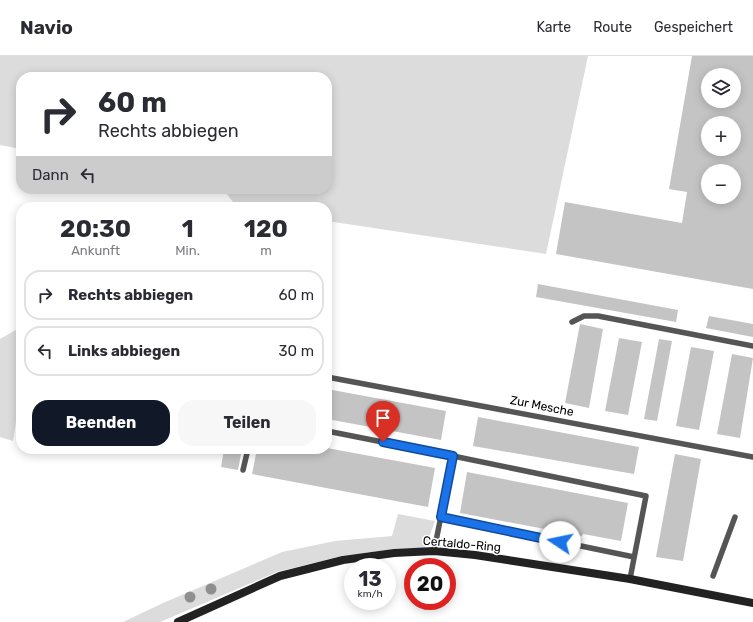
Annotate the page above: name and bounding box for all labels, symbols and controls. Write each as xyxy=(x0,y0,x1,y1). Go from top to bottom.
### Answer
text: Navio xyxy=(20,16,73,39)
text: Karte xyxy=(536,19,571,36)
text: Route xyxy=(593,19,632,36)
text: Gespeichert xyxy=(654,19,733,36)
map controls xyxy=(701,68,741,204)
button: layers xyxy=(701,68,741,108)
text: 60 m xyxy=(98,86,167,119)
icon: right xyxy=(32,88,84,140)
button: + xyxy=(701,116,741,156)
text: Rechts abbiegen xyxy=(98,120,239,142)
icon: left xyxy=(77,164,99,186)
button: − xyxy=(701,164,741,204)
text: Dann xyxy=(32,166,69,184)
text: 20:30 xyxy=(60,215,131,243)
text: 1 xyxy=(182,215,194,243)
text: 120 xyxy=(244,215,288,243)
text: Ankunft xyxy=(71,243,120,258)
text: Min. xyxy=(175,243,200,258)
text: m xyxy=(260,243,272,258)
icon: right xyxy=(34,284,56,306)
text: Rechts abbiegen xyxy=(68,286,193,304)
text: 60 m xyxy=(278,286,314,304)
icon: left xyxy=(34,340,56,362)
text: Links abbiegen xyxy=(68,342,180,360)
text: 30 m xyxy=(278,342,314,360)
street label: Zur Mesche xyxy=(509,393,575,419)
button: Beenden xyxy=(32,400,170,446)
button: Teilen xyxy=(178,400,316,446)
pin xyxy=(366,401,400,442)
icon: arrive xyxy=(372,407,394,429)
position arrow xyxy=(539,521,581,563)
street label: Certaldo-Ring xyxy=(422,534,502,554)
speed limit sign: 20 xyxy=(404,558,456,610)
text: 13 xyxy=(358,567,382,591)
text: km/h xyxy=(358,588,382,600)

